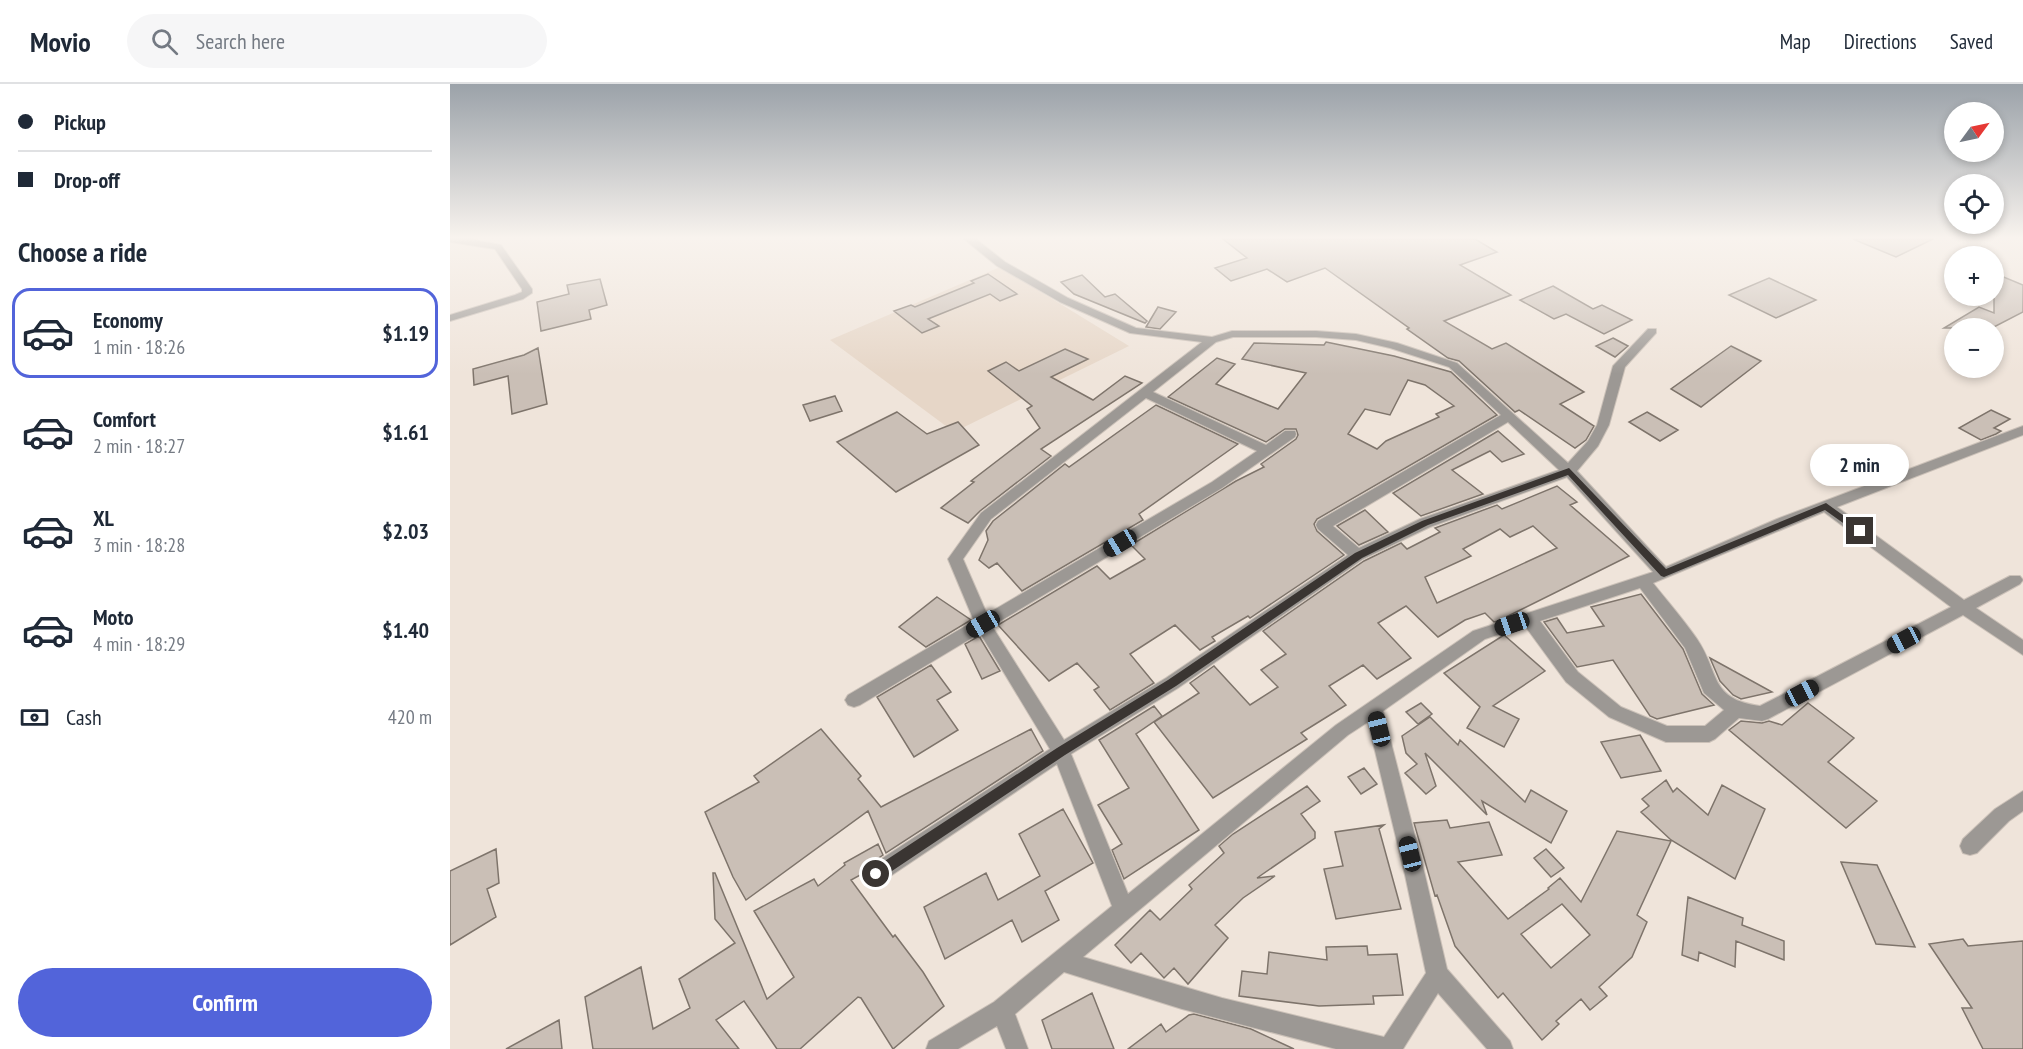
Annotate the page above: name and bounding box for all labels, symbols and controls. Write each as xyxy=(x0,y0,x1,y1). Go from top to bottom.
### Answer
search box xyxy=(127,14,547,68)
text: Movio xyxy=(30,23,91,60)
icon: search xyxy=(148,25,181,58)
text: Search here xyxy=(196,27,285,55)
text: Map xyxy=(1780,28,1811,55)
text: Directions xyxy=(1844,28,1917,55)
text: Saved xyxy=(1950,28,1993,55)
north arrow xyxy=(1944,102,2004,162)
map controls xyxy=(1944,102,2004,378)
text: Pickup xyxy=(54,108,106,136)
text: Drop-off xyxy=(54,166,120,194)
button: locate xyxy=(1944,174,2004,234)
text: Choose a ride xyxy=(18,235,147,269)
button: + xyxy=(1944,246,2004,306)
icon: car xyxy=(21,306,75,360)
text: Economy xyxy=(93,306,163,334)
button: − xyxy=(1944,318,2004,378)
text: $1.19 xyxy=(382,319,429,347)
text: 1 min · 18:26 xyxy=(93,334,185,360)
icon: car xyxy=(21,405,75,459)
text: Comfort xyxy=(93,405,156,433)
text: $1.61 xyxy=(382,418,429,446)
text: 2 min · 18:27 xyxy=(93,433,185,459)
callout: 2 min xyxy=(1810,444,1910,486)
text: 2 min xyxy=(1839,452,1880,478)
icon: car xyxy=(21,504,75,558)
text: XL xyxy=(93,504,114,532)
text: $2.03 xyxy=(382,517,429,545)
route end xyxy=(1846,517,1873,544)
car xyxy=(1100,526,1140,560)
text: 3 min · 18:28 xyxy=(93,532,185,558)
icon: car xyxy=(21,603,75,657)
text: Moto xyxy=(93,603,134,631)
car xyxy=(963,607,1003,641)
car xyxy=(1492,610,1532,638)
text: $1.40 xyxy=(382,616,429,644)
car xyxy=(1884,624,1924,656)
text: 4 min · 18:29 xyxy=(93,631,185,657)
car xyxy=(1782,677,1822,709)
icon: cash xyxy=(18,701,51,734)
text: Cash xyxy=(66,703,102,731)
text: 420 m xyxy=(388,704,432,730)
car xyxy=(1366,709,1392,749)
car xyxy=(1397,834,1423,874)
route start xyxy=(862,860,889,887)
button: Confirm xyxy=(18,968,432,1037)

